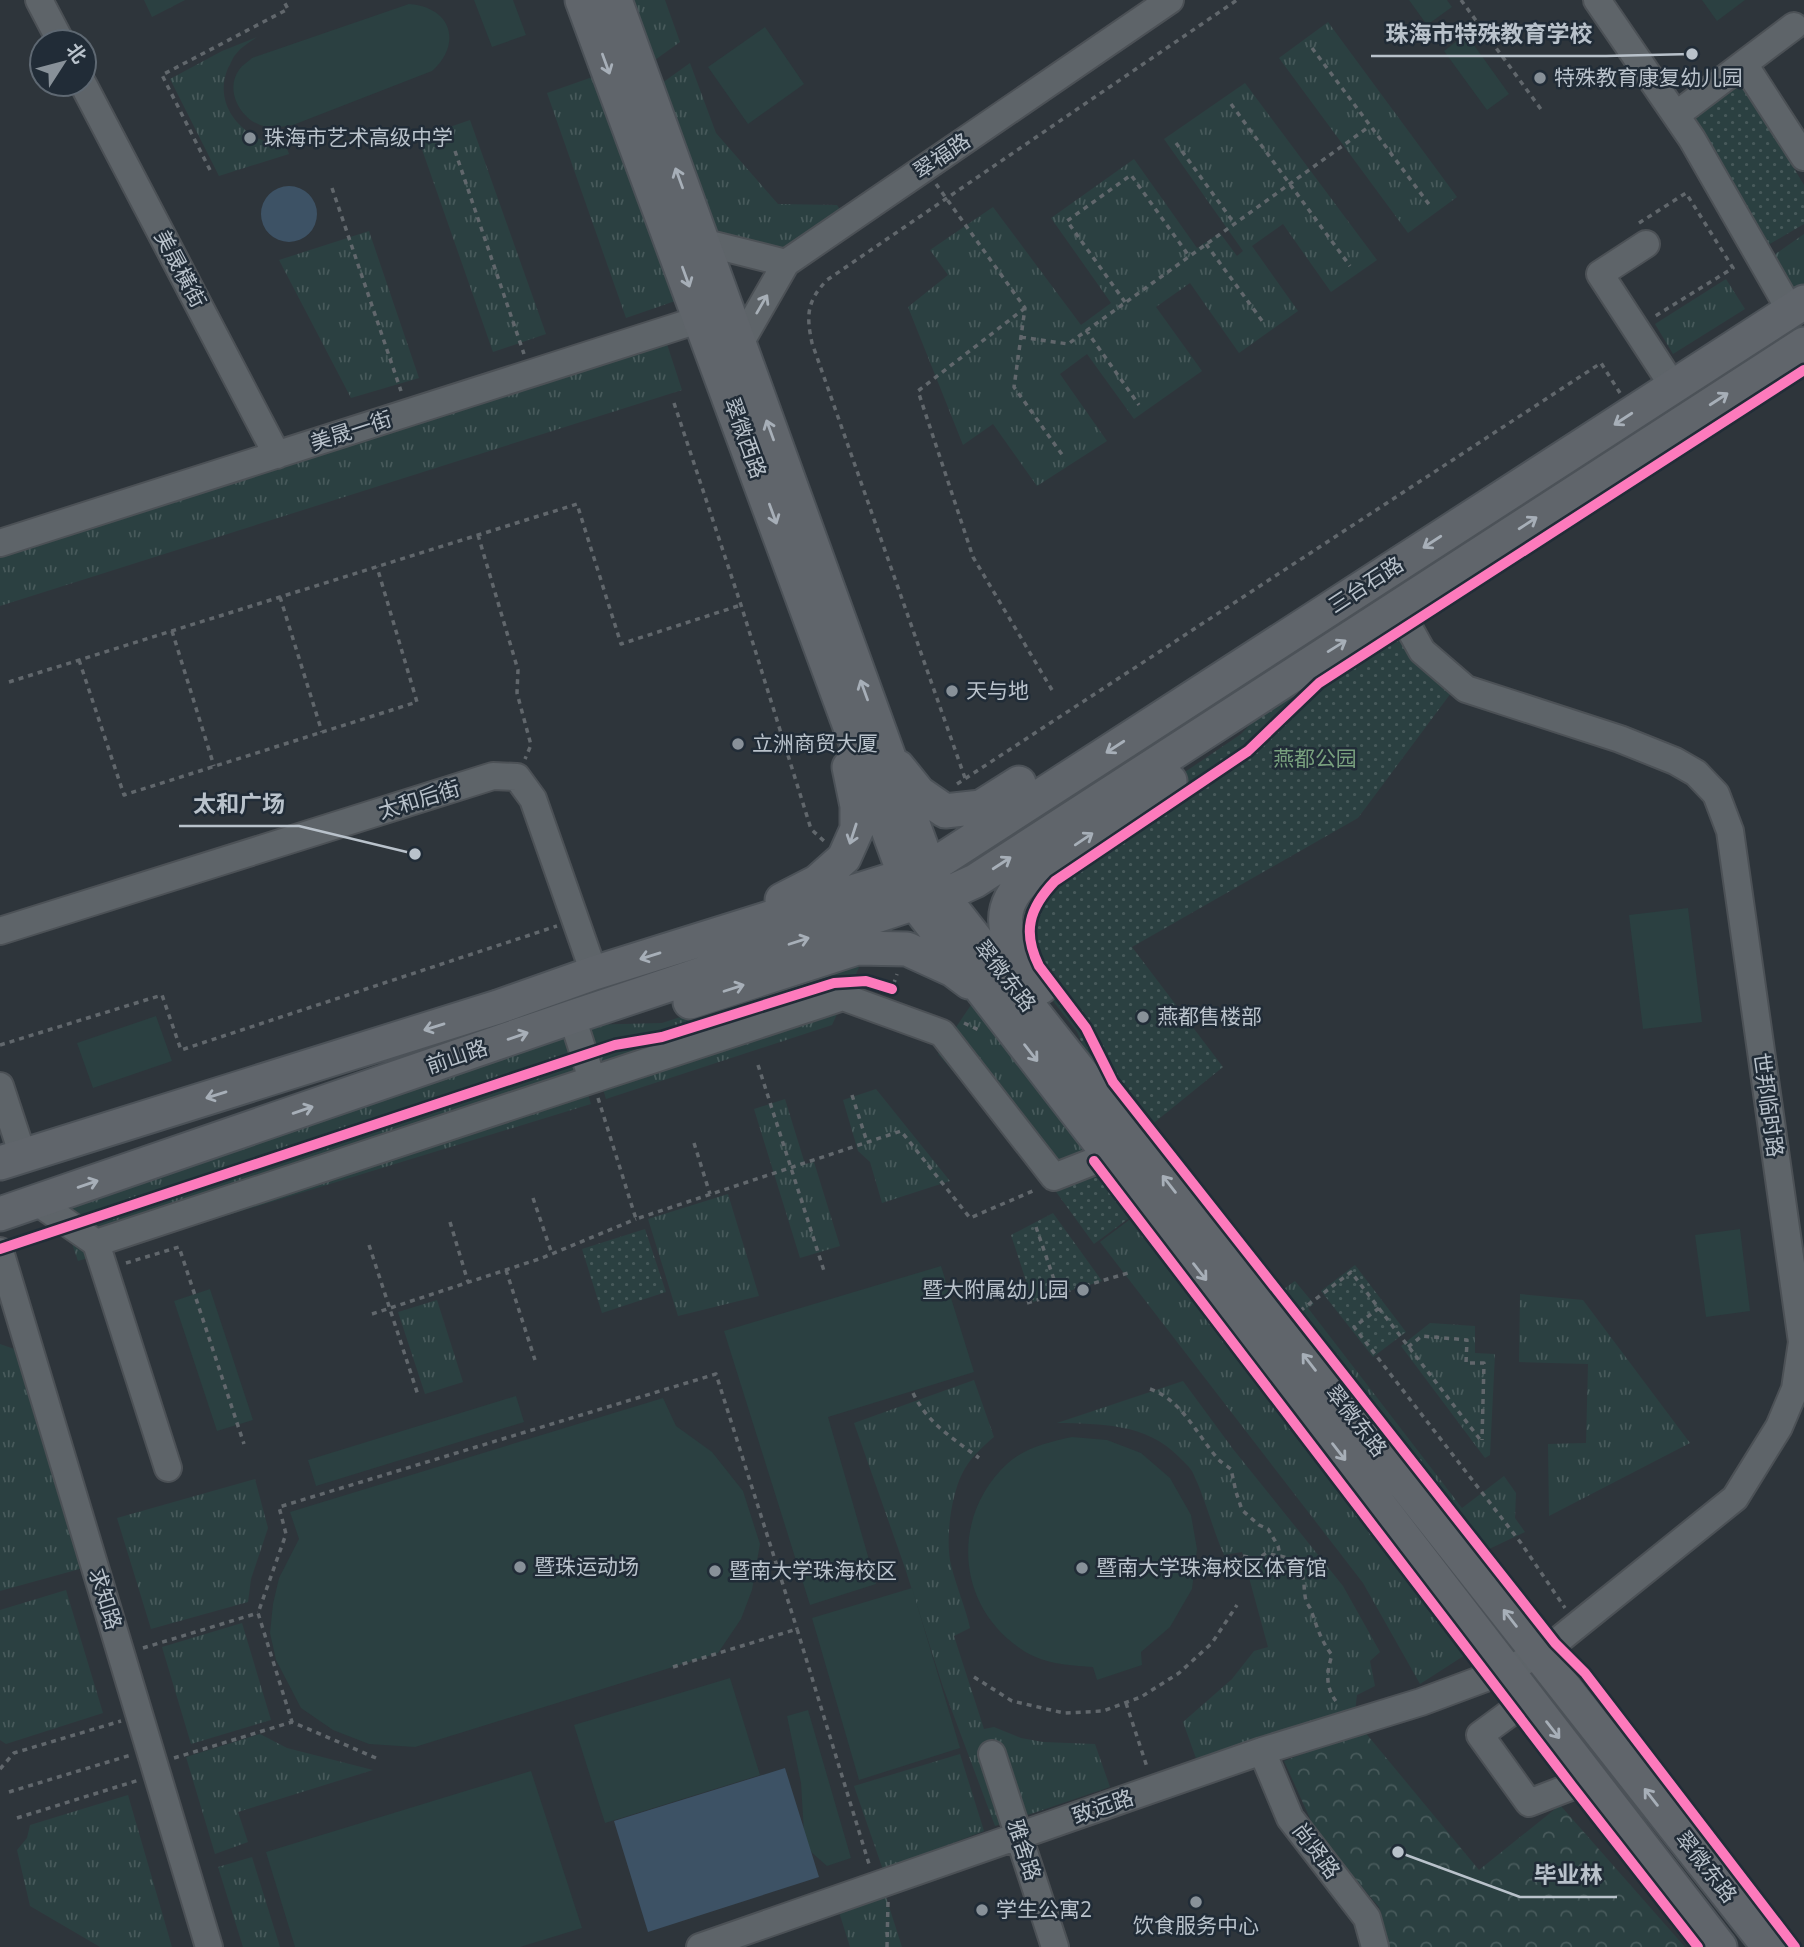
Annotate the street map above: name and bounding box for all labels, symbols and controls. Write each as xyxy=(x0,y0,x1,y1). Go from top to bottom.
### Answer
callout: 珠海市特殊教育学校 xyxy=(1371,12,1606,56)
text: 珠海市特殊教育学校 xyxy=(1386,17,1593,49)
north arrow xyxy=(28,28,98,98)
text: 北 xyxy=(61,38,93,68)
one-way arrow xyxy=(601,52,613,74)
place label: 特殊教育康复幼儿园 xyxy=(1554,63,1743,91)
marker: 特殊教育康复幼儿园 xyxy=(1532,70,1548,86)
place label: 珠海市艺术高级中学 xyxy=(264,123,453,151)
street label: 翠福路 xyxy=(907,126,975,184)
marker: 珠海市艺术高级中学 xyxy=(242,130,258,146)
one-way arrow xyxy=(672,167,684,189)
street label: 美晟橫街 xyxy=(149,225,213,312)
one-way arrow xyxy=(680,266,693,288)
one-way arrow xyxy=(755,294,769,314)
one-way arrow xyxy=(1708,392,1728,406)
street label: 翠微西路 xyxy=(718,393,773,482)
street label: 美晟一街 xyxy=(306,404,395,456)
one-way arrow xyxy=(1614,412,1634,426)
one-way arrow xyxy=(763,420,775,442)
one-way arrow xyxy=(767,502,780,524)
one-way arrow xyxy=(1518,516,1537,531)
one-way arrow xyxy=(1423,536,1443,550)
street label: 三台石路 xyxy=(1323,550,1408,619)
one-way arrow xyxy=(1326,639,1346,653)
place label: 天与地 xyxy=(966,676,1029,704)
one-way arrow xyxy=(857,680,870,702)
marker: 天与地 xyxy=(944,683,960,699)
place label: 立洲商贸大厦 xyxy=(752,729,878,757)
marker: 立洲商贸大厦 xyxy=(730,736,746,752)
one-way arrow xyxy=(1106,741,1126,755)
park label: 燕都公园 xyxy=(1273,744,1357,772)
street label: 太和后街 xyxy=(374,773,463,825)
callout: 太和广场 xyxy=(179,782,299,826)
text: 太和广场 xyxy=(193,787,285,819)
one-way arrow xyxy=(846,823,858,845)
one-way arrow xyxy=(1073,832,1093,846)
one-way arrow xyxy=(992,856,1011,871)
one-way arrow xyxy=(788,934,810,947)
street label: 翠微东路 xyxy=(969,934,1043,1017)
one-way arrow xyxy=(639,951,661,963)
one-way arrow xyxy=(723,980,745,993)
place label: 燕都售楼部 xyxy=(1157,1002,1262,1030)
marker: 燕都售楼部 xyxy=(1135,1009,1151,1025)
one-way arrow xyxy=(423,1021,445,1034)
one-way arrow xyxy=(507,1029,529,1042)
street label: 前山路 xyxy=(422,1033,491,1080)
one-way arrow xyxy=(1024,1044,1039,1062)
street label: 世邦临时路 xyxy=(1748,1051,1790,1159)
one-way arrow xyxy=(206,1089,228,1102)
one-way arrow xyxy=(292,1103,314,1116)
one-way arrow xyxy=(1161,1175,1176,1193)
one-way arrow xyxy=(77,1177,99,1190)
one-way arrow xyxy=(1193,1263,1208,1281)
place label: 暨大附属幼儿园 xyxy=(922,1275,1069,1303)
marker: 暨大附属幼儿园 xyxy=(1075,1282,1091,1298)
one-way arrow xyxy=(1302,1354,1317,1372)
street label: 翠微东路 xyxy=(1320,1379,1394,1462)
one-way arrow xyxy=(1331,1443,1346,1462)
place label: 暨珠运动场 xyxy=(534,1552,639,1580)
place label: 暨南大学珠海校区体育馆 xyxy=(1096,1553,1327,1581)
place label: 暨南大学珠海校区 xyxy=(729,1556,897,1584)
marker: 暨珠运动场 xyxy=(512,1559,528,1575)
marker: 暨南大学珠海校区体育馆 xyxy=(1074,1560,1090,1576)
marker: 暨南大学珠海校区 xyxy=(707,1563,723,1579)
street label: 求知路 xyxy=(83,1564,129,1633)
one-way arrow xyxy=(1503,1610,1518,1628)
one-way arrow xyxy=(1545,1720,1560,1738)
street label: 致远路 xyxy=(1068,1783,1137,1830)
one-way arrow xyxy=(1644,1788,1659,1807)
street label: 雅舍路 xyxy=(1002,1815,1048,1884)
street label: 尚贤路 xyxy=(1287,1817,1347,1884)
street label: 翠微东路 xyxy=(1670,1825,1744,1908)
callout: 毕业林 xyxy=(1520,1853,1617,1897)
text: 毕业林 xyxy=(1534,1858,1603,1890)
marker: 饮食服务中心 xyxy=(1188,1894,1204,1910)
place label: 学生公寓2 xyxy=(996,1895,1092,1923)
marker: 学生公寓2 xyxy=(974,1902,990,1918)
place label: 饮食服务中心 xyxy=(1133,1911,1259,1939)

